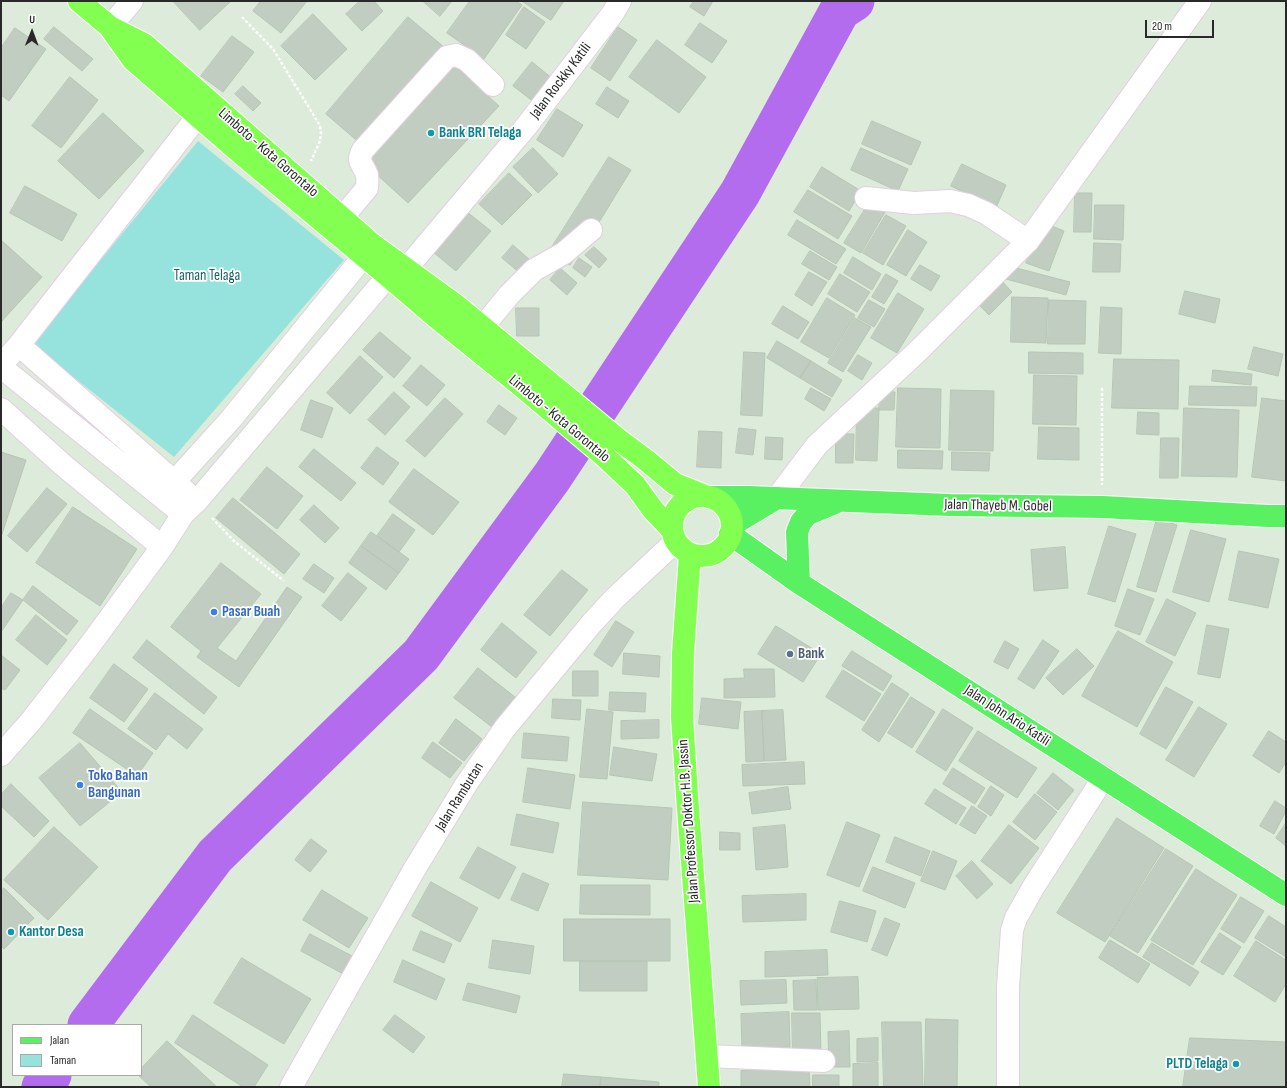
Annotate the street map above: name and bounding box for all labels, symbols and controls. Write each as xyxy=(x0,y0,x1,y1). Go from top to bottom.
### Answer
north arrow xyxy=(12,12,52,52)
scale bar xyxy=(1147,12,1216,38)
text: U xyxy=(29,13,35,26)
text: 20 m xyxy=(1152,19,1172,34)
street label: Jalan Rockky Katili xyxy=(527,39,595,123)
street label: Limboto - Kota Gorontalo xyxy=(214,105,322,201)
place label: Bank BRI Telaga xyxy=(439,124,521,142)
marker: Bank BRI Telaga xyxy=(426,128,436,138)
park label: Taman Telaga xyxy=(174,267,240,285)
street label: Limboto - Kota Gorontalo xyxy=(505,371,613,467)
street label: Jalan Thayeb M. Gobel xyxy=(944,496,1052,516)
place label: Pasar Buah xyxy=(222,603,280,621)
marker: Pasar Buah xyxy=(209,607,219,617)
place label: Bank xyxy=(798,645,824,663)
marker: Bank xyxy=(785,649,795,659)
street label: Jalan John Ario Katili xyxy=(961,682,1053,750)
street label: Jalan Professor Doktor H.B. Jassin xyxy=(674,739,704,903)
street label: Jalan Rambutan xyxy=(432,759,488,835)
place label: Toko Bahan Bangunan xyxy=(88,767,148,802)
marker: Toko Bahan Bangunan xyxy=(75,780,85,790)
place label: Kantor Desa xyxy=(19,923,84,941)
marker: Kantor Desa xyxy=(6,927,16,937)
legend xyxy=(12,1024,142,1076)
text: Jalan xyxy=(50,1033,69,1048)
text: Taman xyxy=(50,1053,76,1068)
place label: PLTD Telaga xyxy=(1166,1055,1228,1073)
marker: PLTD Telaga xyxy=(1231,1059,1241,1069)

